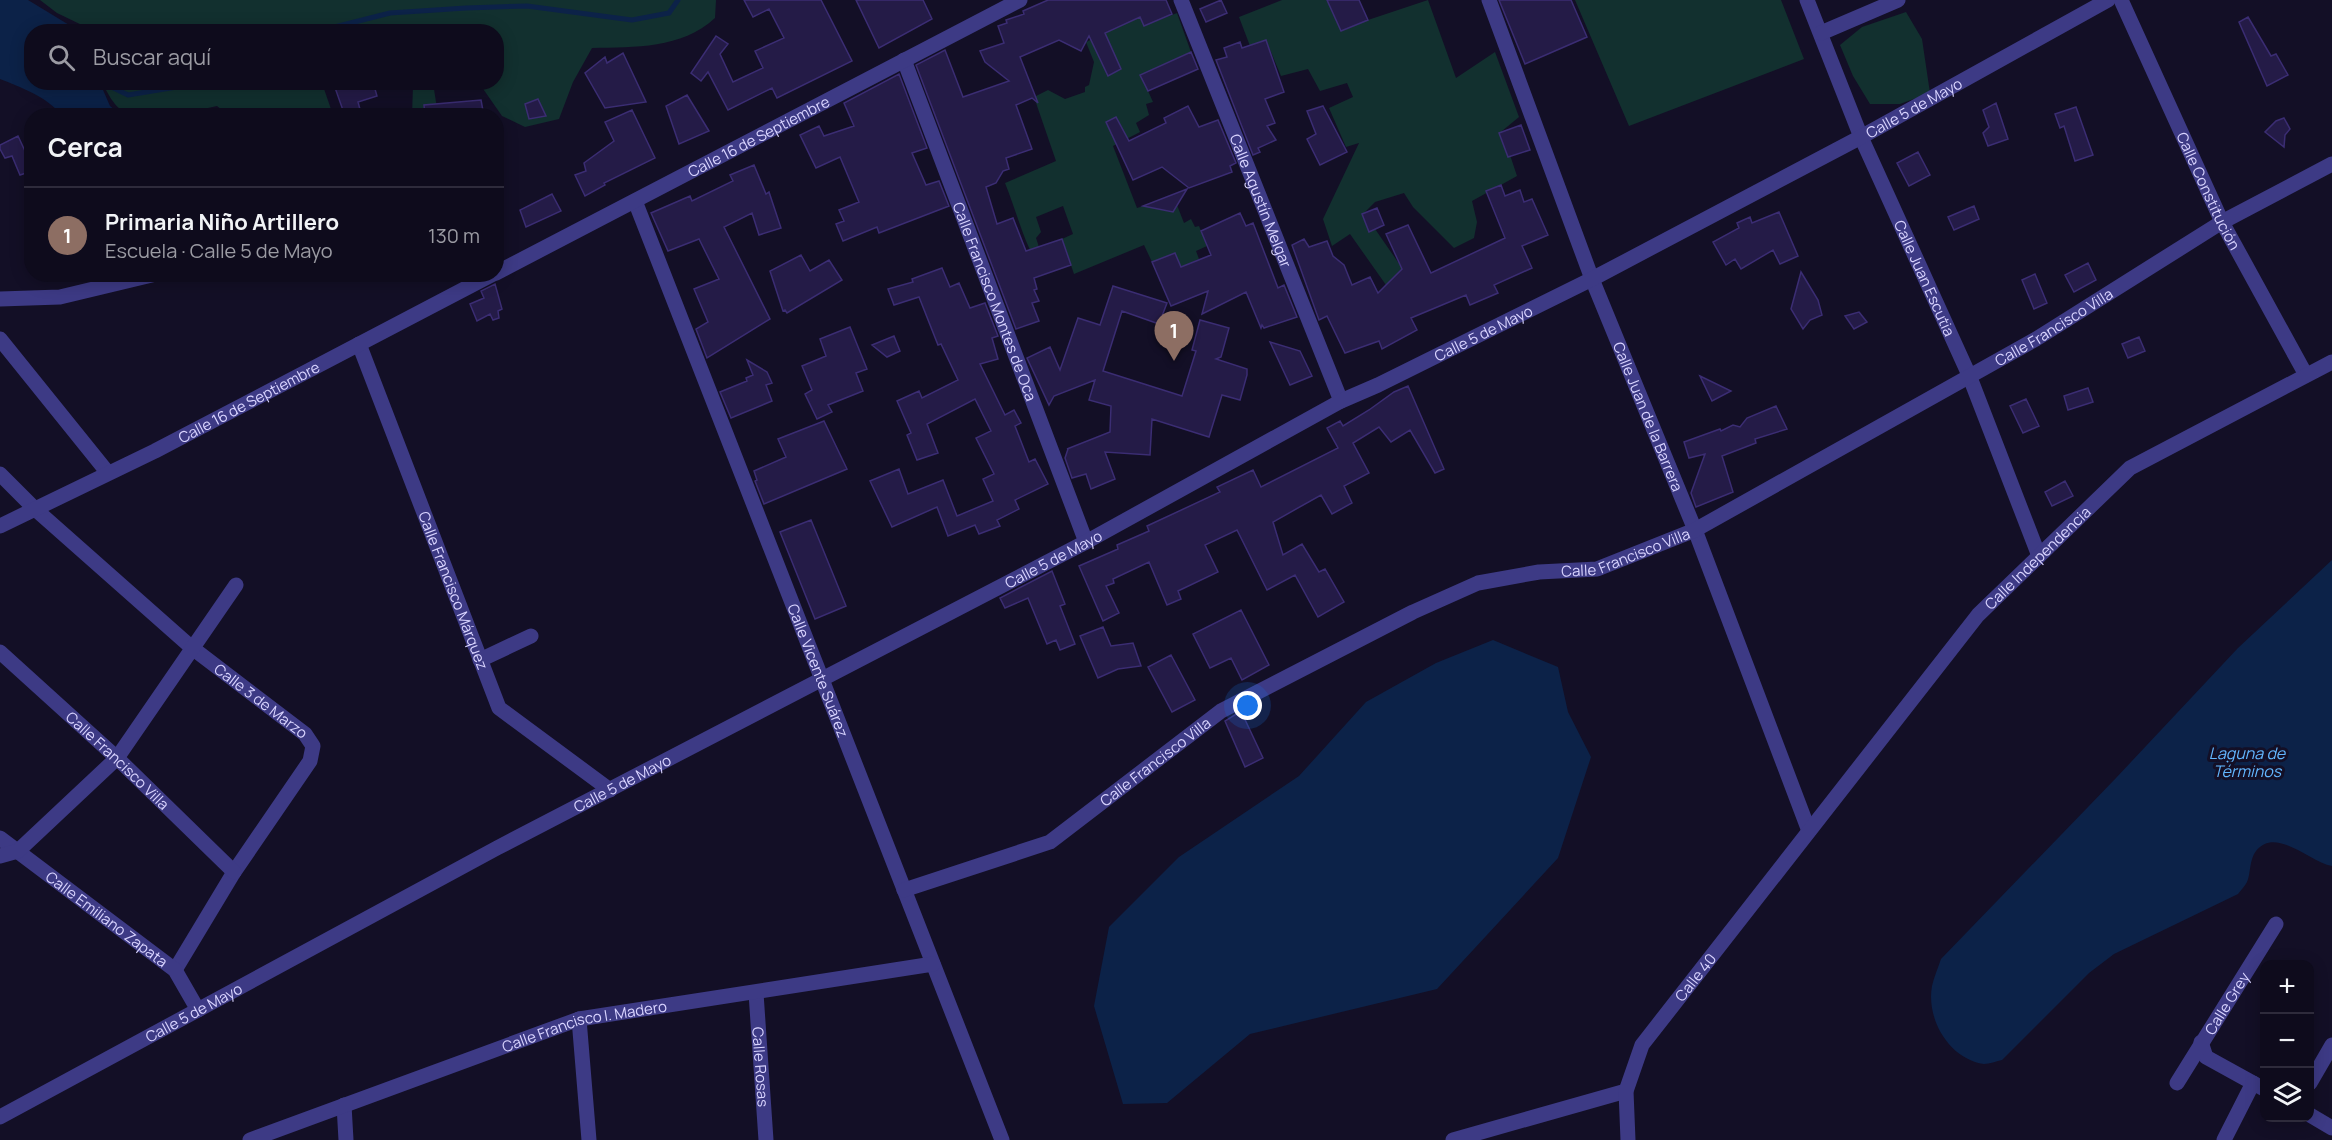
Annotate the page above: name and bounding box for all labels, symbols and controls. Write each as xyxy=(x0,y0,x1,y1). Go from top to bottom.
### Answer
search box xyxy=(24,24,504,90)
icon: search xyxy=(45,41,78,74)
text: Buscar aquí xyxy=(93,42,211,72)
street label: Calle 5 de Mayo xyxy=(1862,72,1966,143)
street label: Calle 16 de Septiembre xyxy=(684,91,833,182)
street label: Calle Constitución xyxy=(2172,128,2246,254)
text: Cerca xyxy=(48,129,123,165)
street label: Calle Agustín Melgar xyxy=(1225,131,1297,271)
street label: Calle Francisco Montes de Oca xyxy=(948,199,1042,404)
text: Primaria Niño Artillero xyxy=(105,207,339,237)
street label: Calle Juan Escutia xyxy=(1889,216,1960,339)
text: 1 xyxy=(63,222,72,249)
text: 130 m xyxy=(428,222,480,249)
text: Escuela · Calle 5 de Mayo xyxy=(105,237,333,264)
street label: Calle Francisco Villa xyxy=(1991,283,2117,371)
street label: Calle 5 de Mayo xyxy=(1431,300,1536,366)
pin: 1 xyxy=(1154,312,1194,361)
street label: Calle Juan de la Barrera xyxy=(1608,338,1689,494)
street label: Calle 16 de Septiembre xyxy=(174,356,323,448)
street label: Calle Independencia xyxy=(1980,501,2095,614)
street label: Calle Francisco Márquez xyxy=(414,508,494,673)
street label: Calle Francisco Villa xyxy=(1561,523,1693,581)
street label: Calle 5 de Mayo xyxy=(1001,525,1106,593)
street label: Calle Vicente Suárez xyxy=(783,601,854,740)
street label: Calle 3 de Marzo xyxy=(210,658,312,743)
your location xyxy=(1233,691,1262,720)
street label: Calle Francisco Villa xyxy=(62,706,174,814)
street label: Calle Francisco Villa xyxy=(1095,712,1215,811)
water label: Laguna de Términos xyxy=(2209,742,2287,782)
street label: Calle 5 de Mayo xyxy=(570,749,675,817)
street label: Calle Emiliano Zapata xyxy=(42,866,172,972)
street label: Calle 40 xyxy=(1670,949,1721,1006)
map controls xyxy=(2260,960,2314,1122)
button: + xyxy=(2260,960,2314,1014)
street label: Calle Grey xyxy=(2199,968,2254,1039)
street label: Calle 5 de Mayo xyxy=(141,977,246,1047)
street label: Calle Francisco I. Madero xyxy=(499,995,668,1057)
button: − xyxy=(2260,1014,2314,1068)
street label: Calle Rosas xyxy=(748,1026,774,1108)
button: layers xyxy=(2260,1068,2314,1122)

